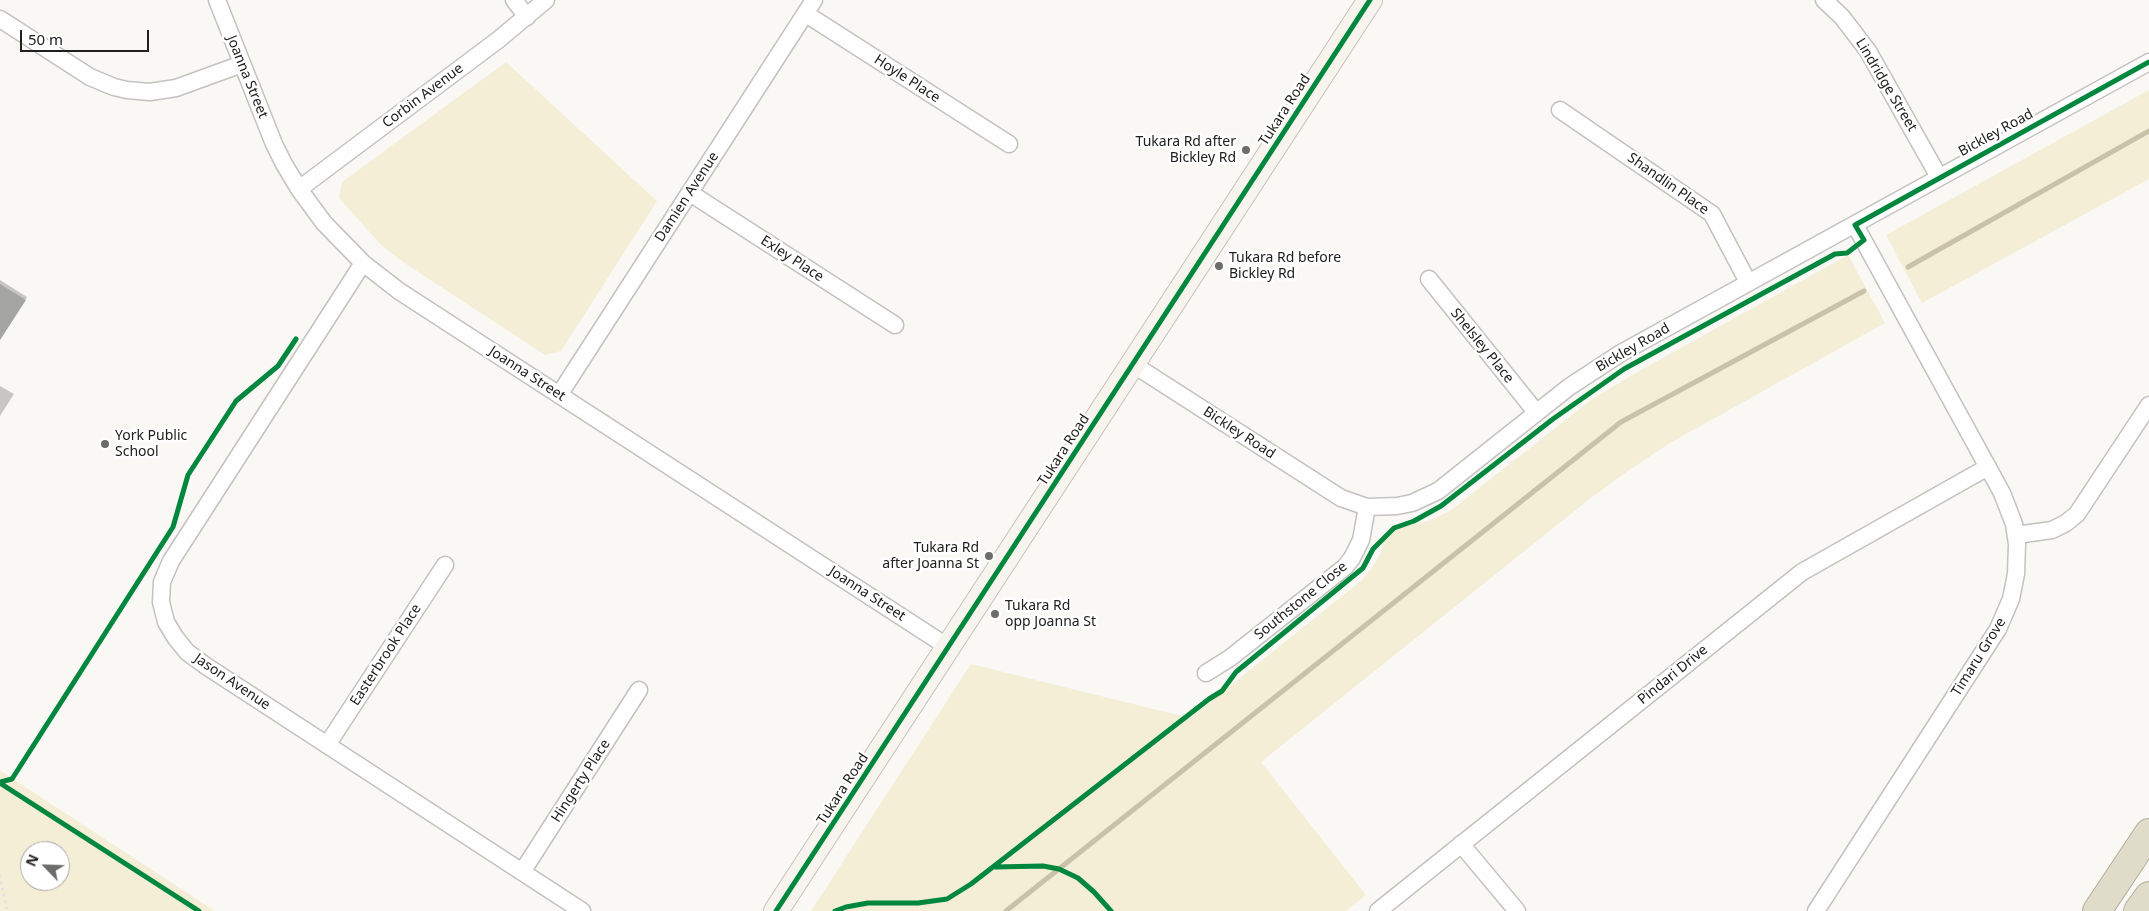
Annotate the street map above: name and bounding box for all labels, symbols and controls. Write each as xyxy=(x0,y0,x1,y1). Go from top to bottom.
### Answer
scale bar xyxy=(22,20,151,52)
text: 50 m xyxy=(28,29,63,49)
street label: Joanna Street xyxy=(223,33,271,121)
street label: Lindridge Street xyxy=(1852,35,1920,135)
street label: Hoyle Place xyxy=(871,51,943,107)
street label: Corbin Avenue xyxy=(379,60,467,132)
street label: Tukara Road xyxy=(1256,71,1314,149)
street label: Bickley Road xyxy=(1956,106,2036,160)
place label: Tukara Rd after Bickley Rd xyxy=(1136,134,1236,166)
marker: Tukara Rd after Bickley Rd xyxy=(1240,144,1252,156)
street label: Damien Avenue xyxy=(652,149,722,245)
street label: Shandlin Place xyxy=(1624,150,1712,218)
street label: Exley Place xyxy=(757,232,827,286)
place label: Tukara Rd before Bickley Rd xyxy=(1229,250,1341,282)
marker: Tukara Rd before Bickley Rd xyxy=(1213,260,1225,272)
street label: Shelsley Place xyxy=(1447,305,1517,387)
street label: Bickley Road xyxy=(1593,320,1673,376)
street label: Joanna Street xyxy=(486,343,568,405)
street label: Bickley Road xyxy=(1200,403,1278,463)
street label: Tukara Road xyxy=(1035,411,1093,489)
place label: York Public School xyxy=(115,428,187,461)
marker: York Public School xyxy=(99,438,111,450)
place label: Tukara Rd after Joanna St xyxy=(882,540,979,572)
marker: Tukara Rd after Joanna St xyxy=(983,550,995,562)
street label: Southstone Close xyxy=(1251,558,1351,644)
street label: Joanna Street xyxy=(826,563,908,625)
place label: Tukara Rd opp Joanna St xyxy=(1005,598,1096,630)
street label: Easterbrook Place xyxy=(347,601,425,709)
marker: Tukara Rd opp Joanna St xyxy=(989,608,1001,620)
street label: Timaru Grove xyxy=(1948,615,2010,699)
street label: Pindari Drive xyxy=(1635,642,1711,708)
street label: Jason Avenue xyxy=(191,650,273,714)
street label: Hingerty Place xyxy=(548,736,614,826)
street label: Tukara Road xyxy=(814,750,872,828)
north arrow xyxy=(20,841,70,891)
text: N xyxy=(21,851,43,869)

